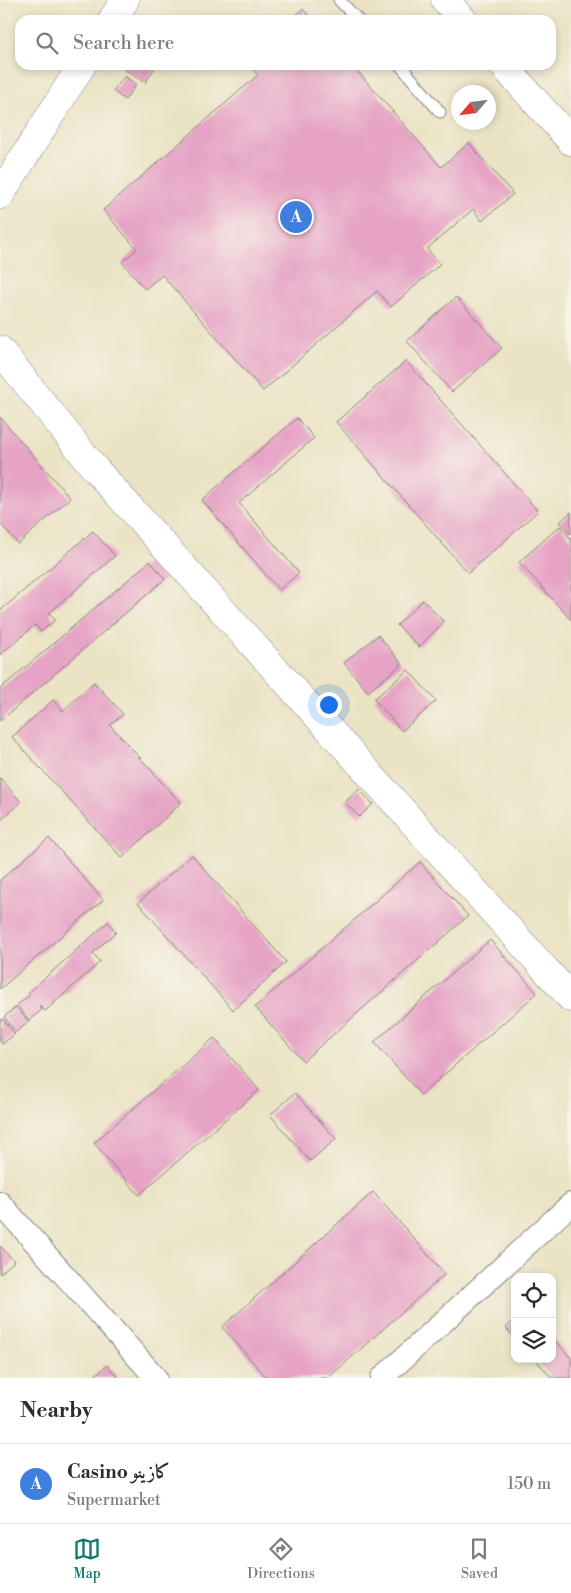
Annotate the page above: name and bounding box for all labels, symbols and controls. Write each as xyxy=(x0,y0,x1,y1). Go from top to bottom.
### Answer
search box xyxy=(15,15,556,70)
icon: search xyxy=(33,29,61,57)
text: Search here xyxy=(73,31,174,55)
north arrow xyxy=(451,85,496,130)
pin: A xyxy=(280,198,312,236)
your location xyxy=(316,692,342,718)
map controls xyxy=(511,1273,556,1363)
button: locate xyxy=(511,1273,556,1318)
button: layers xyxy=(511,1318,556,1363)
text: Nearby xyxy=(20,1398,93,1424)
text: Casino كازينو xyxy=(67,1460,170,1484)
text: A xyxy=(30,1474,42,1494)
text: 150 m xyxy=(507,1474,551,1494)
text: Supermarket xyxy=(67,1490,161,1510)
tab: Map xyxy=(73,1535,101,1583)
tab: Directions xyxy=(247,1535,315,1583)
tab: Saved xyxy=(461,1535,498,1583)

